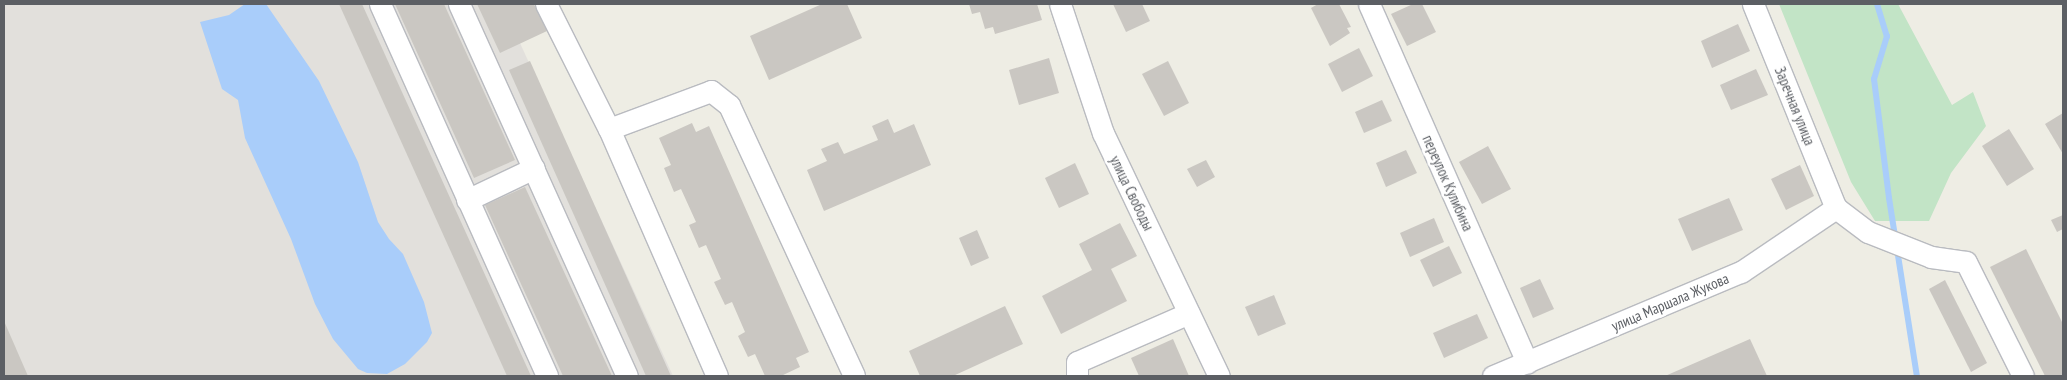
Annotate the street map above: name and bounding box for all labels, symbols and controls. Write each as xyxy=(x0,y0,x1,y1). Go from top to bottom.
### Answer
street label: Заречная улица xyxy=(1771,64,1819,148)
street label: переулок Кулибина xyxy=(1419,132,1477,234)
street label: улица Свободы xyxy=(1106,153,1158,233)
street label: улица Маршала Жукова xyxy=(1609,269,1731,335)

